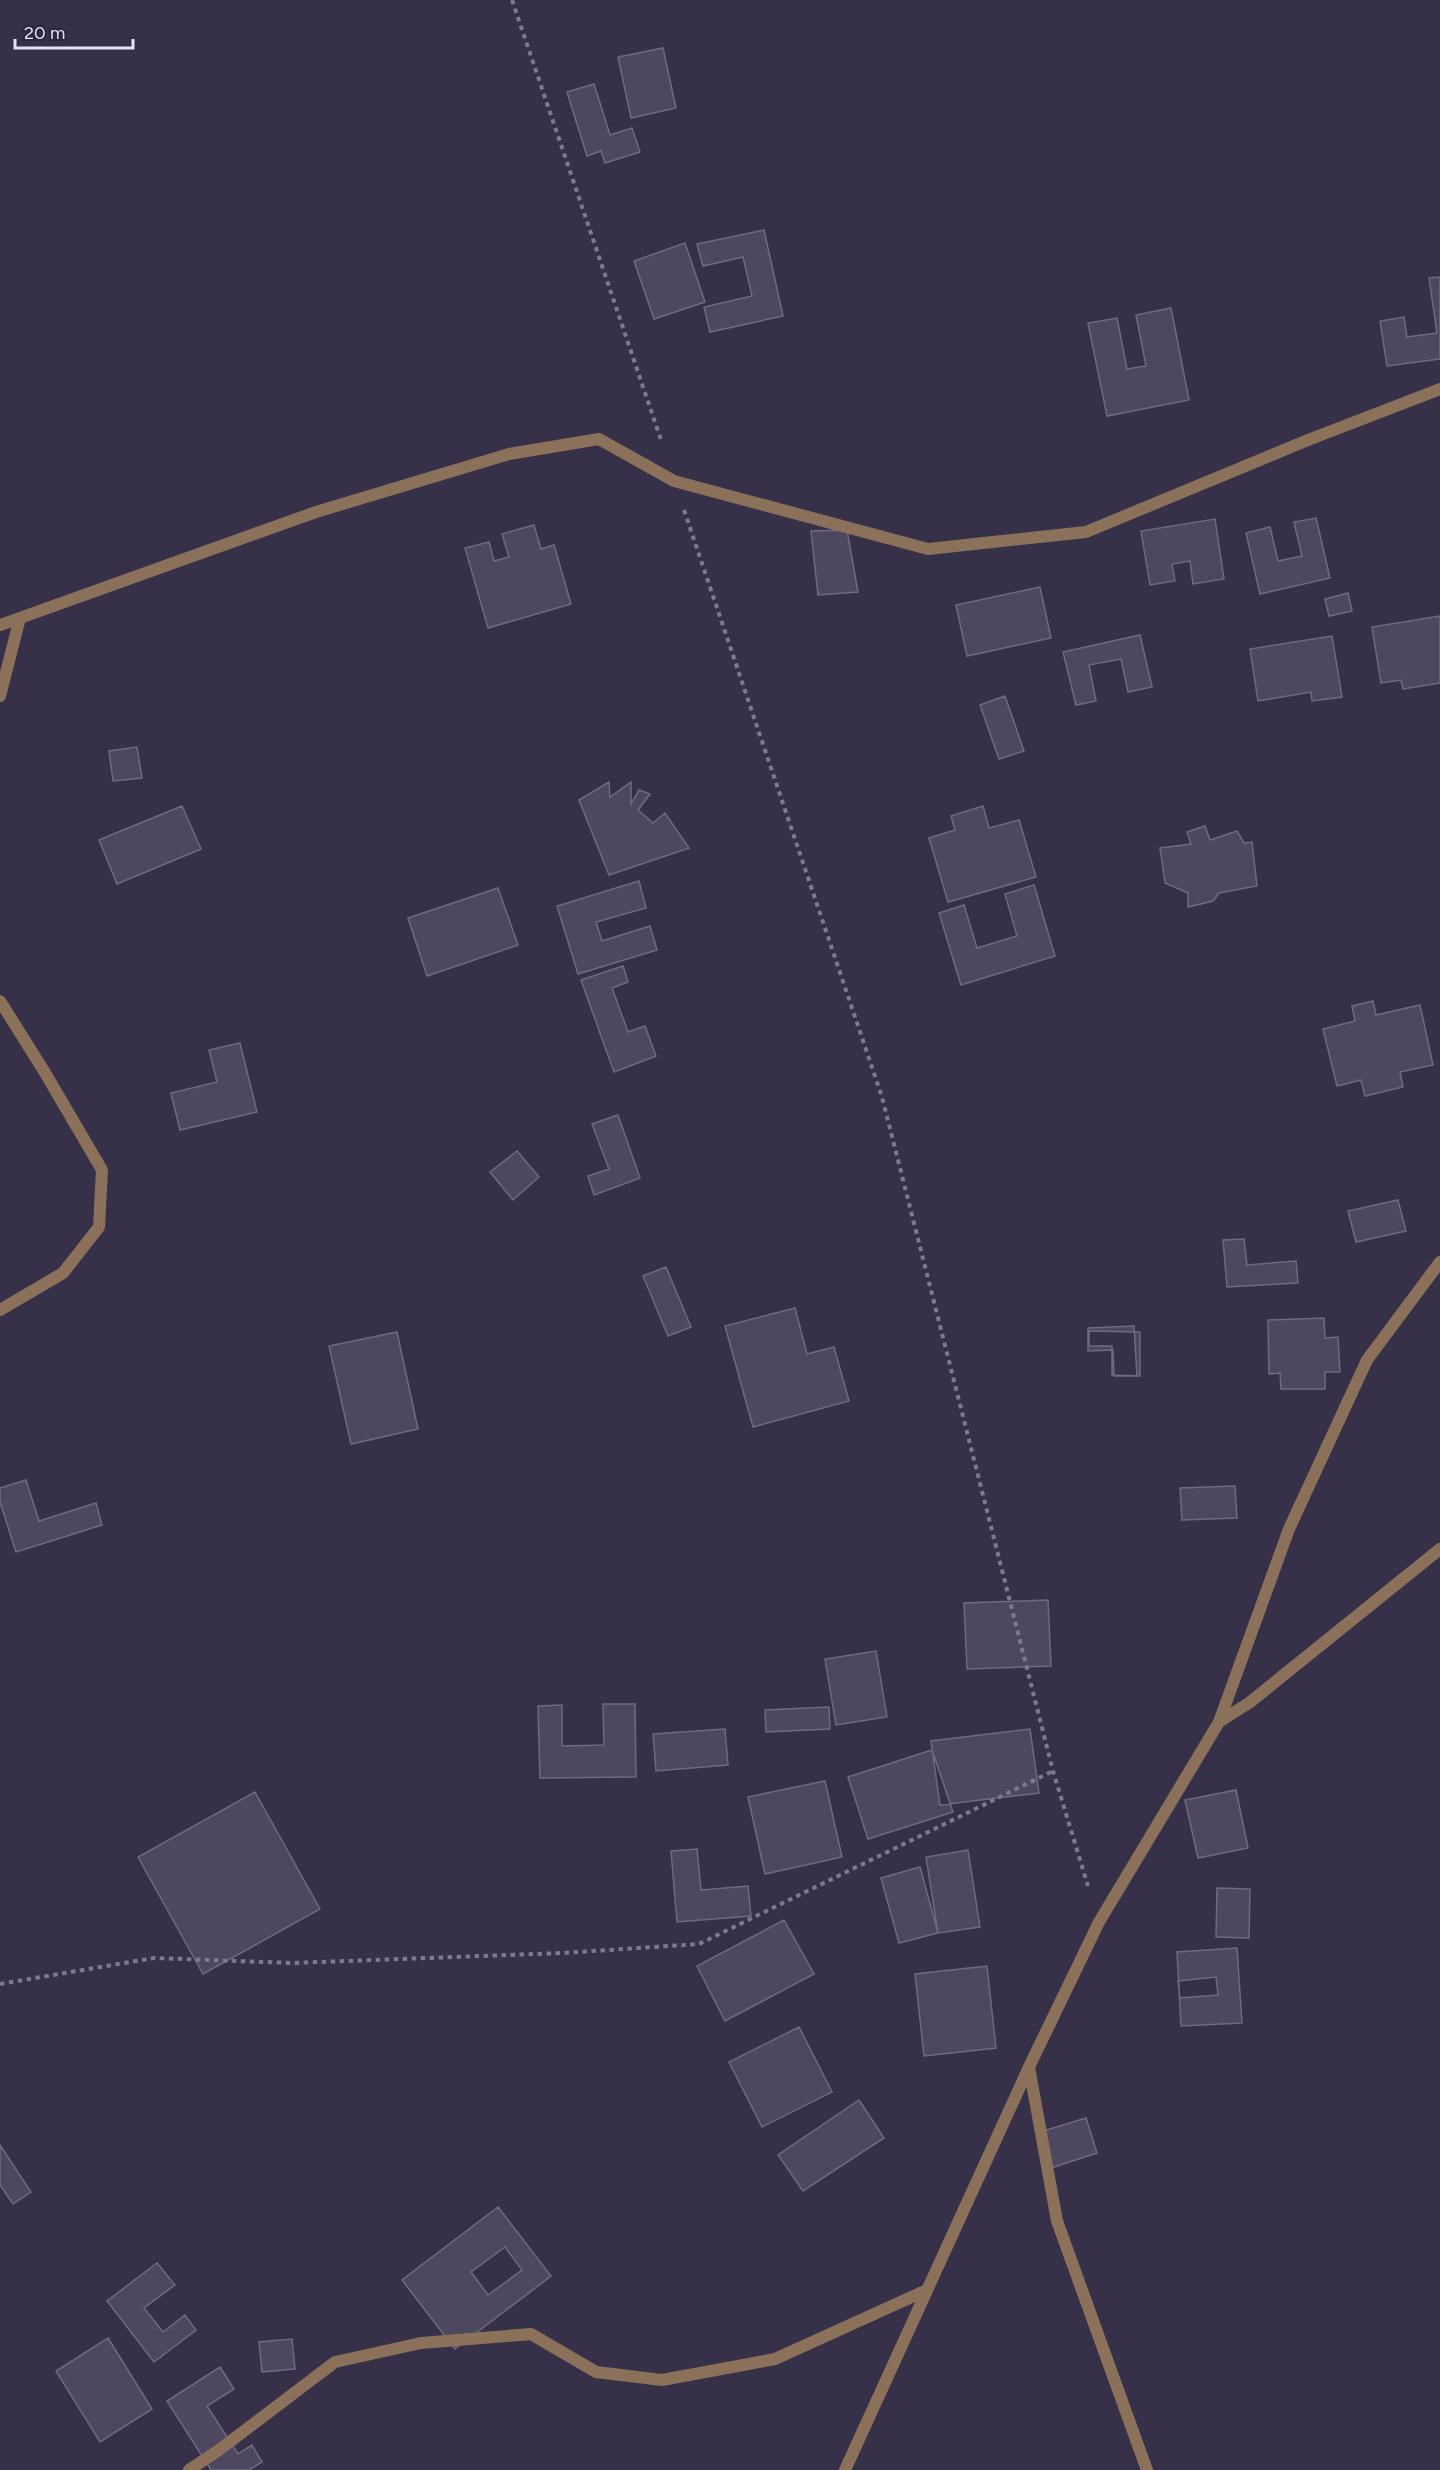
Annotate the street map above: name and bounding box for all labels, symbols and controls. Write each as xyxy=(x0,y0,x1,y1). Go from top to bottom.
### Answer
scale bar xyxy=(15,12,134,50)
text: 20 m xyxy=(24,22,65,44)

